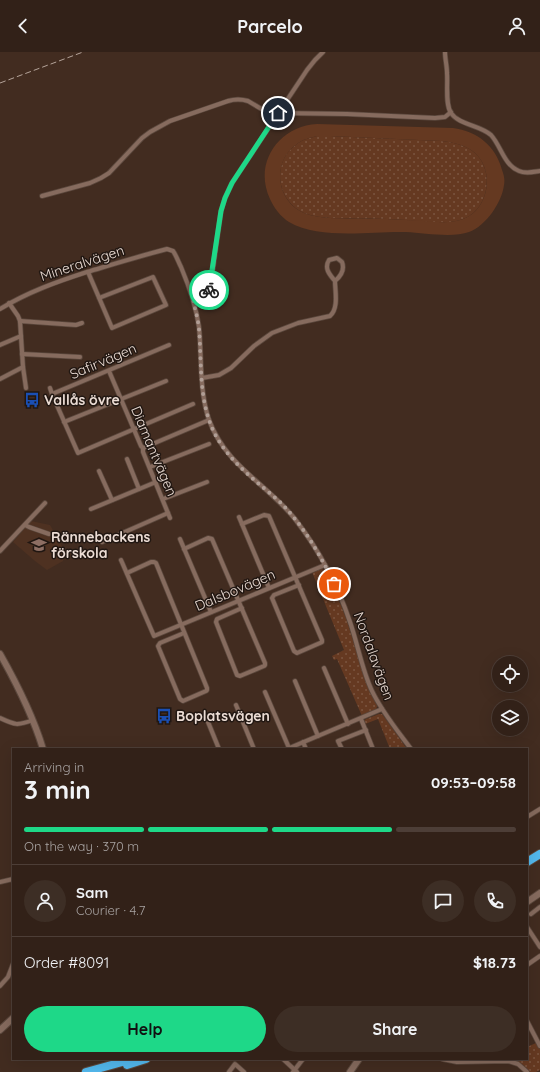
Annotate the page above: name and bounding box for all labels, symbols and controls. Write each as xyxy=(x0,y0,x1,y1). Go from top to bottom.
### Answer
icon: back xyxy=(12,15,34,37)
text: Parcelo xyxy=(237,15,303,38)
icon: person xyxy=(506,15,528,37)
pin xyxy=(261,96,295,130)
icon: home xyxy=(267,102,289,124)
street label: Mineralvägen xyxy=(38,241,126,285)
courier xyxy=(189,270,229,310)
icon: bike xyxy=(198,279,220,301)
street label: Safirvägen xyxy=(67,339,139,383)
bus stop icon: Vallås övre xyxy=(23,391,41,409)
place label: Vallås övre xyxy=(44,391,120,409)
street label: Diamantvägen xyxy=(127,403,181,499)
place label: Rännebackens förskola xyxy=(51,528,151,562)
school or university icon: Rännebackens förskola xyxy=(30,536,48,554)
street label: Dalsbovägen xyxy=(192,565,278,615)
pin xyxy=(317,567,351,601)
icon: bag xyxy=(323,573,345,595)
street label: Nordalavägen xyxy=(350,609,398,703)
map controls xyxy=(492,656,528,736)
button: locate xyxy=(492,656,528,692)
button: layers xyxy=(492,700,528,736)
bus stop icon: Boplatsvägen xyxy=(155,707,173,725)
place label: Boplatsvägen xyxy=(176,707,270,725)
text: Arriving in xyxy=(24,759,84,775)
text: 3 min xyxy=(24,773,91,806)
text: 09:53–09:58 xyxy=(431,773,516,792)
text: On the way · 370 m xyxy=(24,838,139,854)
button: person xyxy=(24,880,66,922)
button: chat xyxy=(422,880,464,922)
button: phone xyxy=(474,880,516,922)
text: Sam xyxy=(76,883,108,902)
text: Courier · 4.7 xyxy=(76,902,145,918)
text: Order #8091 xyxy=(24,953,109,972)
text: $18.73 xyxy=(473,953,516,972)
button: Help xyxy=(24,1006,266,1052)
button: Share xyxy=(274,1006,516,1052)

